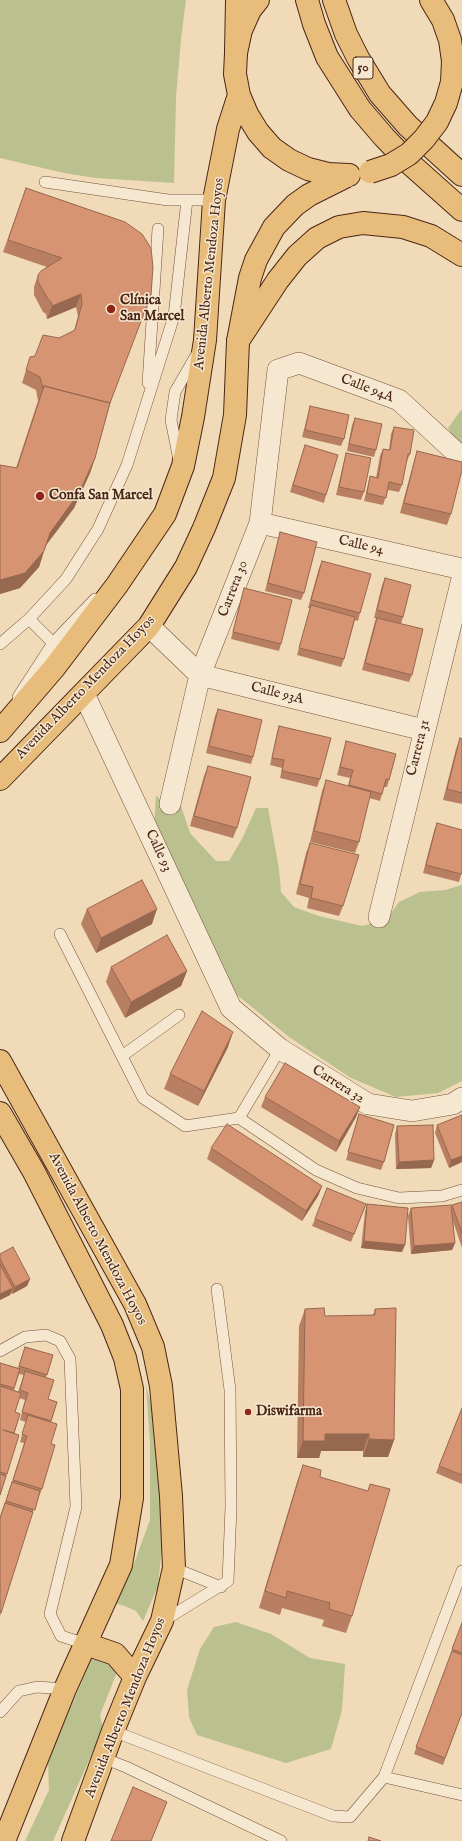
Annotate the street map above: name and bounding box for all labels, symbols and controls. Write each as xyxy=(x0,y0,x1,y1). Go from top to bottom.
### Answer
road number: 50 xyxy=(353,57,373,79)
street label: Avenida Alberto Mendoza Hoyos xyxy=(192,177,228,371)
place label: Clínica San Marcel xyxy=(120,293,184,326)
marker: Clínica San Marcel xyxy=(105,303,117,315)
street label: Calle 94A xyxy=(338,371,396,407)
place label: Confa San Marcel xyxy=(49,488,153,504)
marker: Confa San Marcel xyxy=(34,490,46,502)
street label: Calle 94 xyxy=(337,533,385,559)
street label: Carrera 30 xyxy=(216,558,252,620)
street label: Avenida Alberto Mendoza Hoyos xyxy=(13,613,159,763)
street label: Calle 93A xyxy=(249,679,305,709)
street label: Carrera 31 xyxy=(404,718,434,778)
street label: Calle 93 xyxy=(141,827,175,875)
street label: Carrera 32 xyxy=(309,1062,367,1108)
street label: Avenida Alberto Mendoza Hoyos xyxy=(44,1150,150,1328)
place label: Diswifarma xyxy=(256,1404,322,1420)
marker: Diswifarma xyxy=(243,1407,253,1417)
street label: Avenida Alberto Mendoza Hoyos xyxy=(82,1615,170,1801)

